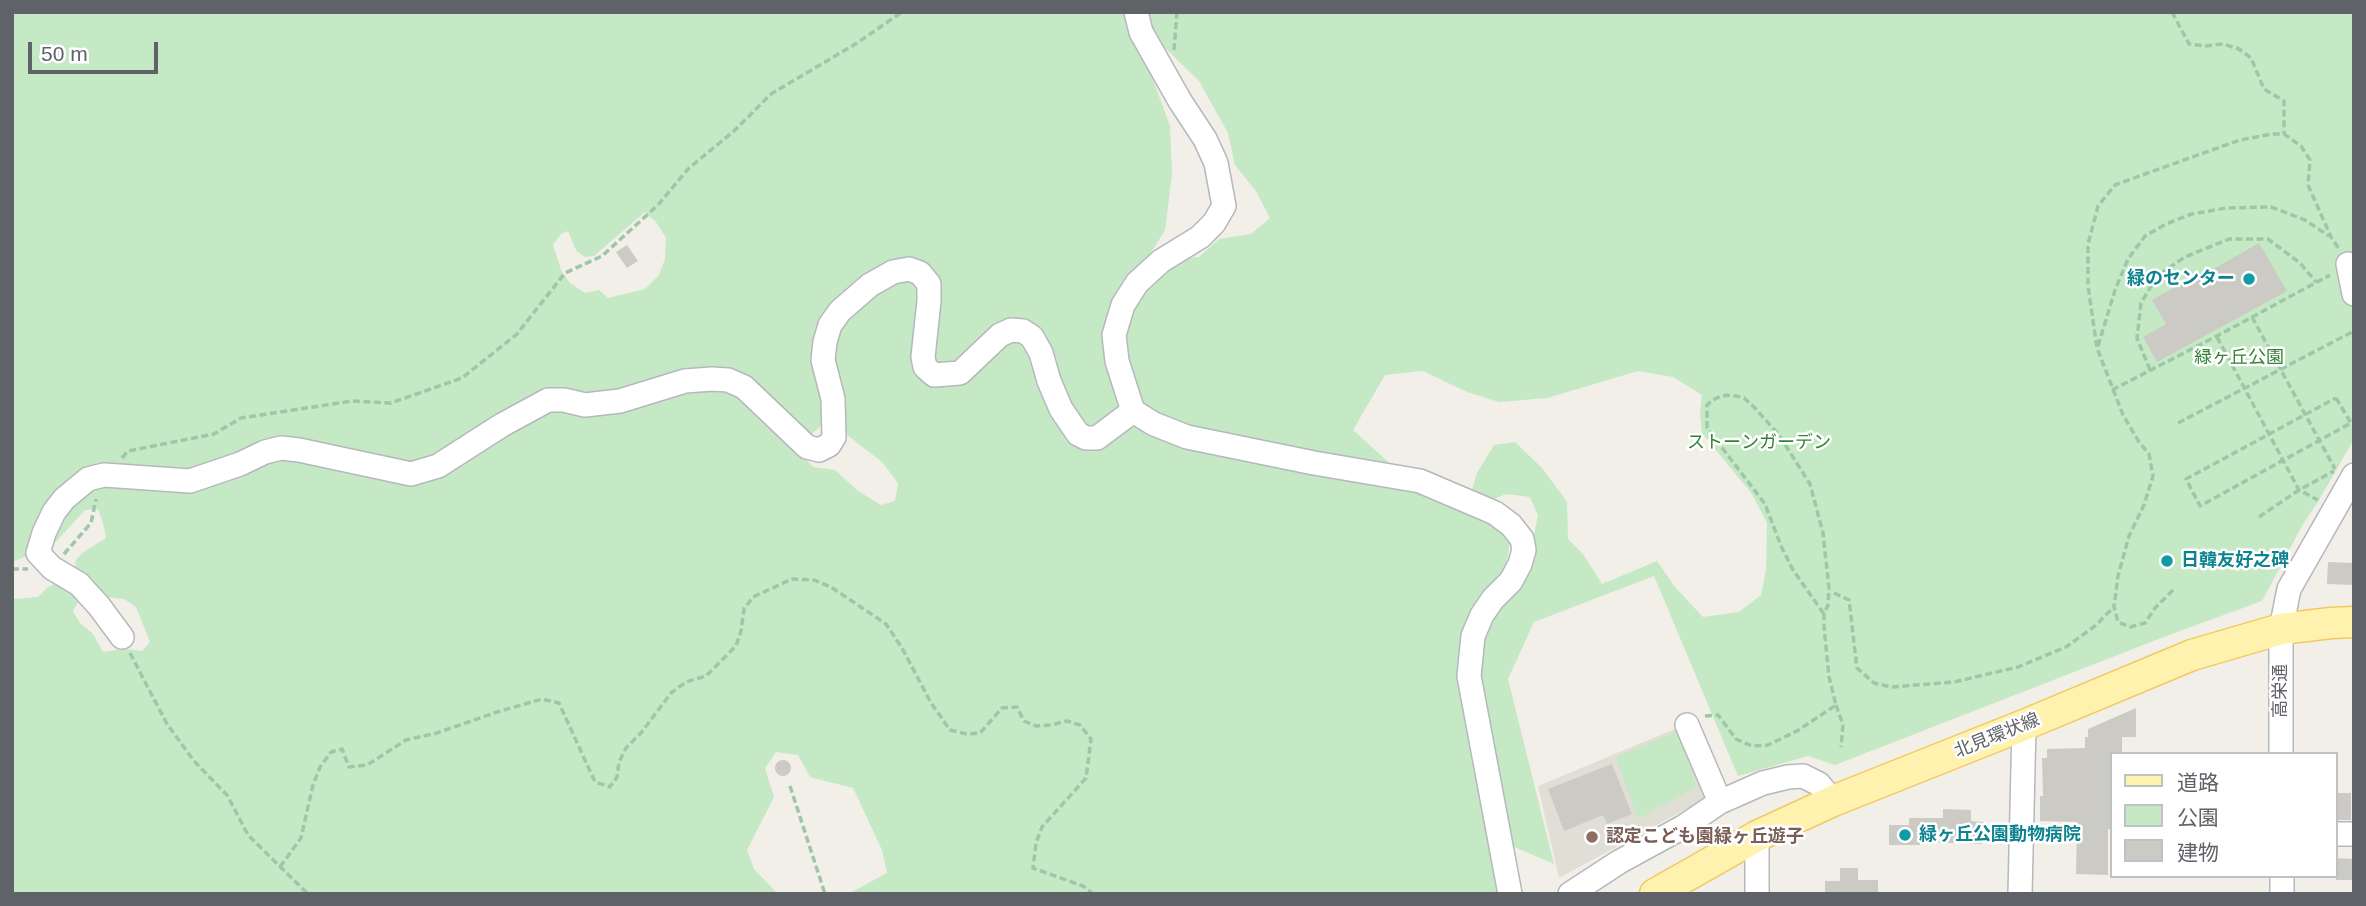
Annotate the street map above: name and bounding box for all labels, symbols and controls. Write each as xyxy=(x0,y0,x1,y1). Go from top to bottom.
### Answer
scale bar xyxy=(32,28,161,72)
text: 50 m xyxy=(41,42,88,65)
place label: 緑のセンター xyxy=(2127,268,2235,290)
marker: 緑のセンター xyxy=(2241,271,2257,287)
park label: 緑ヶ丘公園 xyxy=(2194,347,2284,369)
park label: ストーンガーデン xyxy=(1687,432,1831,454)
place label: 日韓友好之碑 xyxy=(2181,550,2289,572)
marker: 日韓友好之碑 xyxy=(2159,553,2175,569)
street label: 高栄通 xyxy=(2270,664,2292,718)
street label: 北見環状線 xyxy=(1951,709,2043,763)
legend xyxy=(2110,752,2338,878)
text: 道路 xyxy=(2177,771,2219,794)
text: 公園 xyxy=(2177,806,2219,829)
place label: 緑ヶ丘公園動物病院 xyxy=(1919,824,2081,846)
place label: 認定こども園緑ヶ丘遊子 xyxy=(1606,826,1804,848)
marker: 緑ヶ丘公園動物病院 xyxy=(1897,827,1913,843)
marker: 認定こども園緑ヶ丘遊子 xyxy=(1584,829,1600,845)
text: 建物 xyxy=(2177,841,2219,864)

